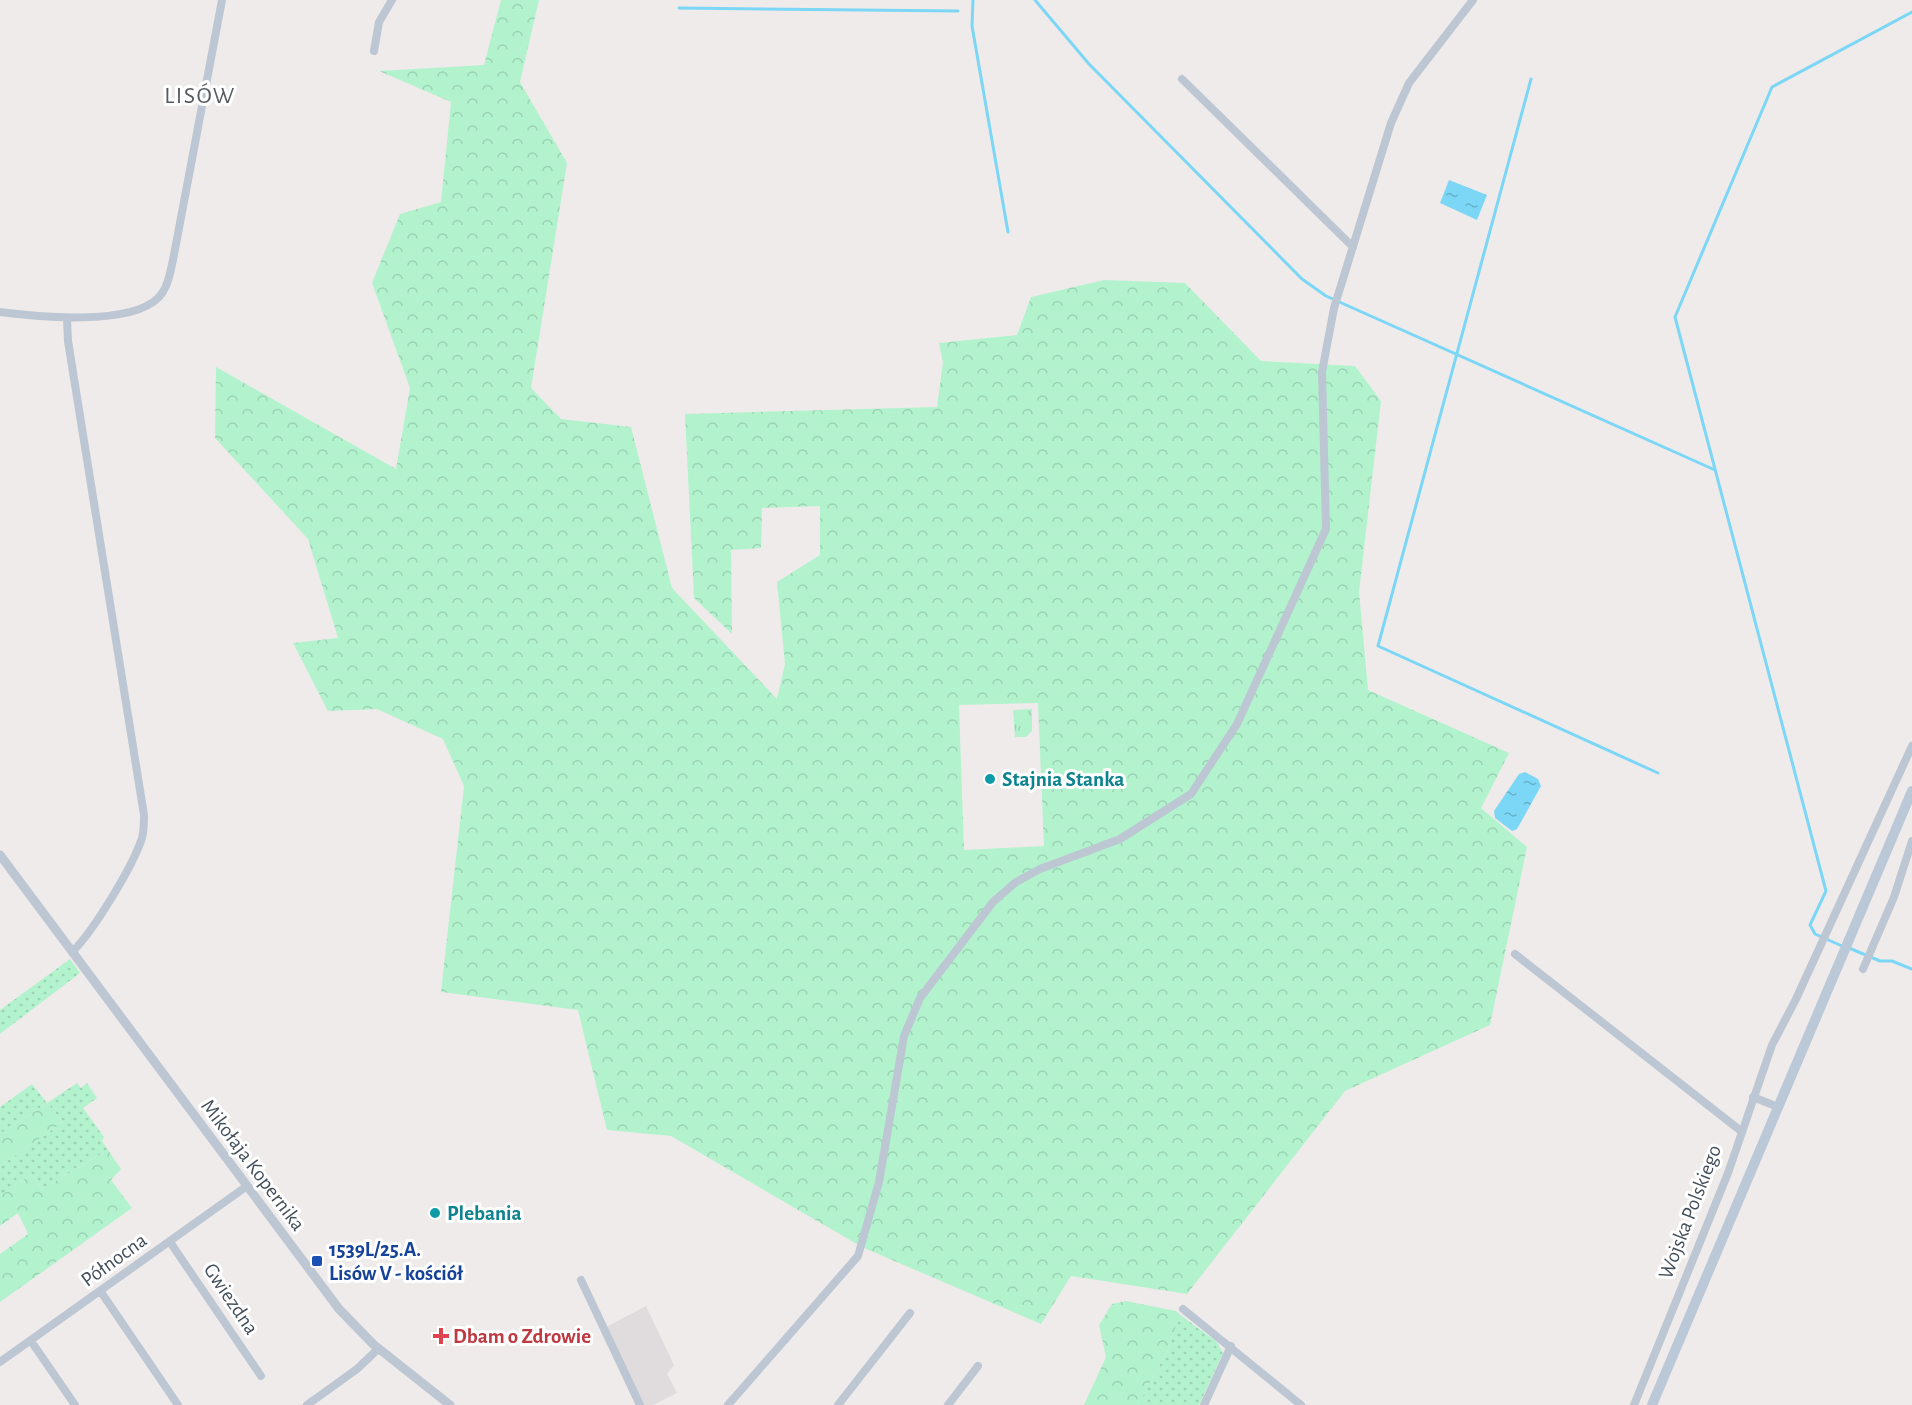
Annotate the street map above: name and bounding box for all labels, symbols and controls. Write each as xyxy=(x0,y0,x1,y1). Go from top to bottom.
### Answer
district label: LISÓW xyxy=(164,82,236,108)
place label: Stajnia Stanka xyxy=(1002,769,1124,790)
marker: Stajnia Stanka xyxy=(983,772,997,786)
street label: Mikołaja Kopernika xyxy=(197,1095,309,1235)
street label: Wojska Polskiego xyxy=(1655,1142,1725,1282)
place label: Plebania xyxy=(447,1203,522,1224)
marker: Plebania xyxy=(428,1206,442,1220)
street label: Północna xyxy=(77,1229,151,1291)
place label: 1539L/25.A. Lisów V - kościół xyxy=(329,1239,464,1284)
marker: 1539L/25.A. Lisów V - kościół xyxy=(310,1254,324,1268)
street label: Gwiezdna xyxy=(200,1260,262,1339)
place label: Dbam o Zdrowie xyxy=(453,1326,591,1347)
marker: Dbam o Zdrowie xyxy=(434,1329,448,1343)

